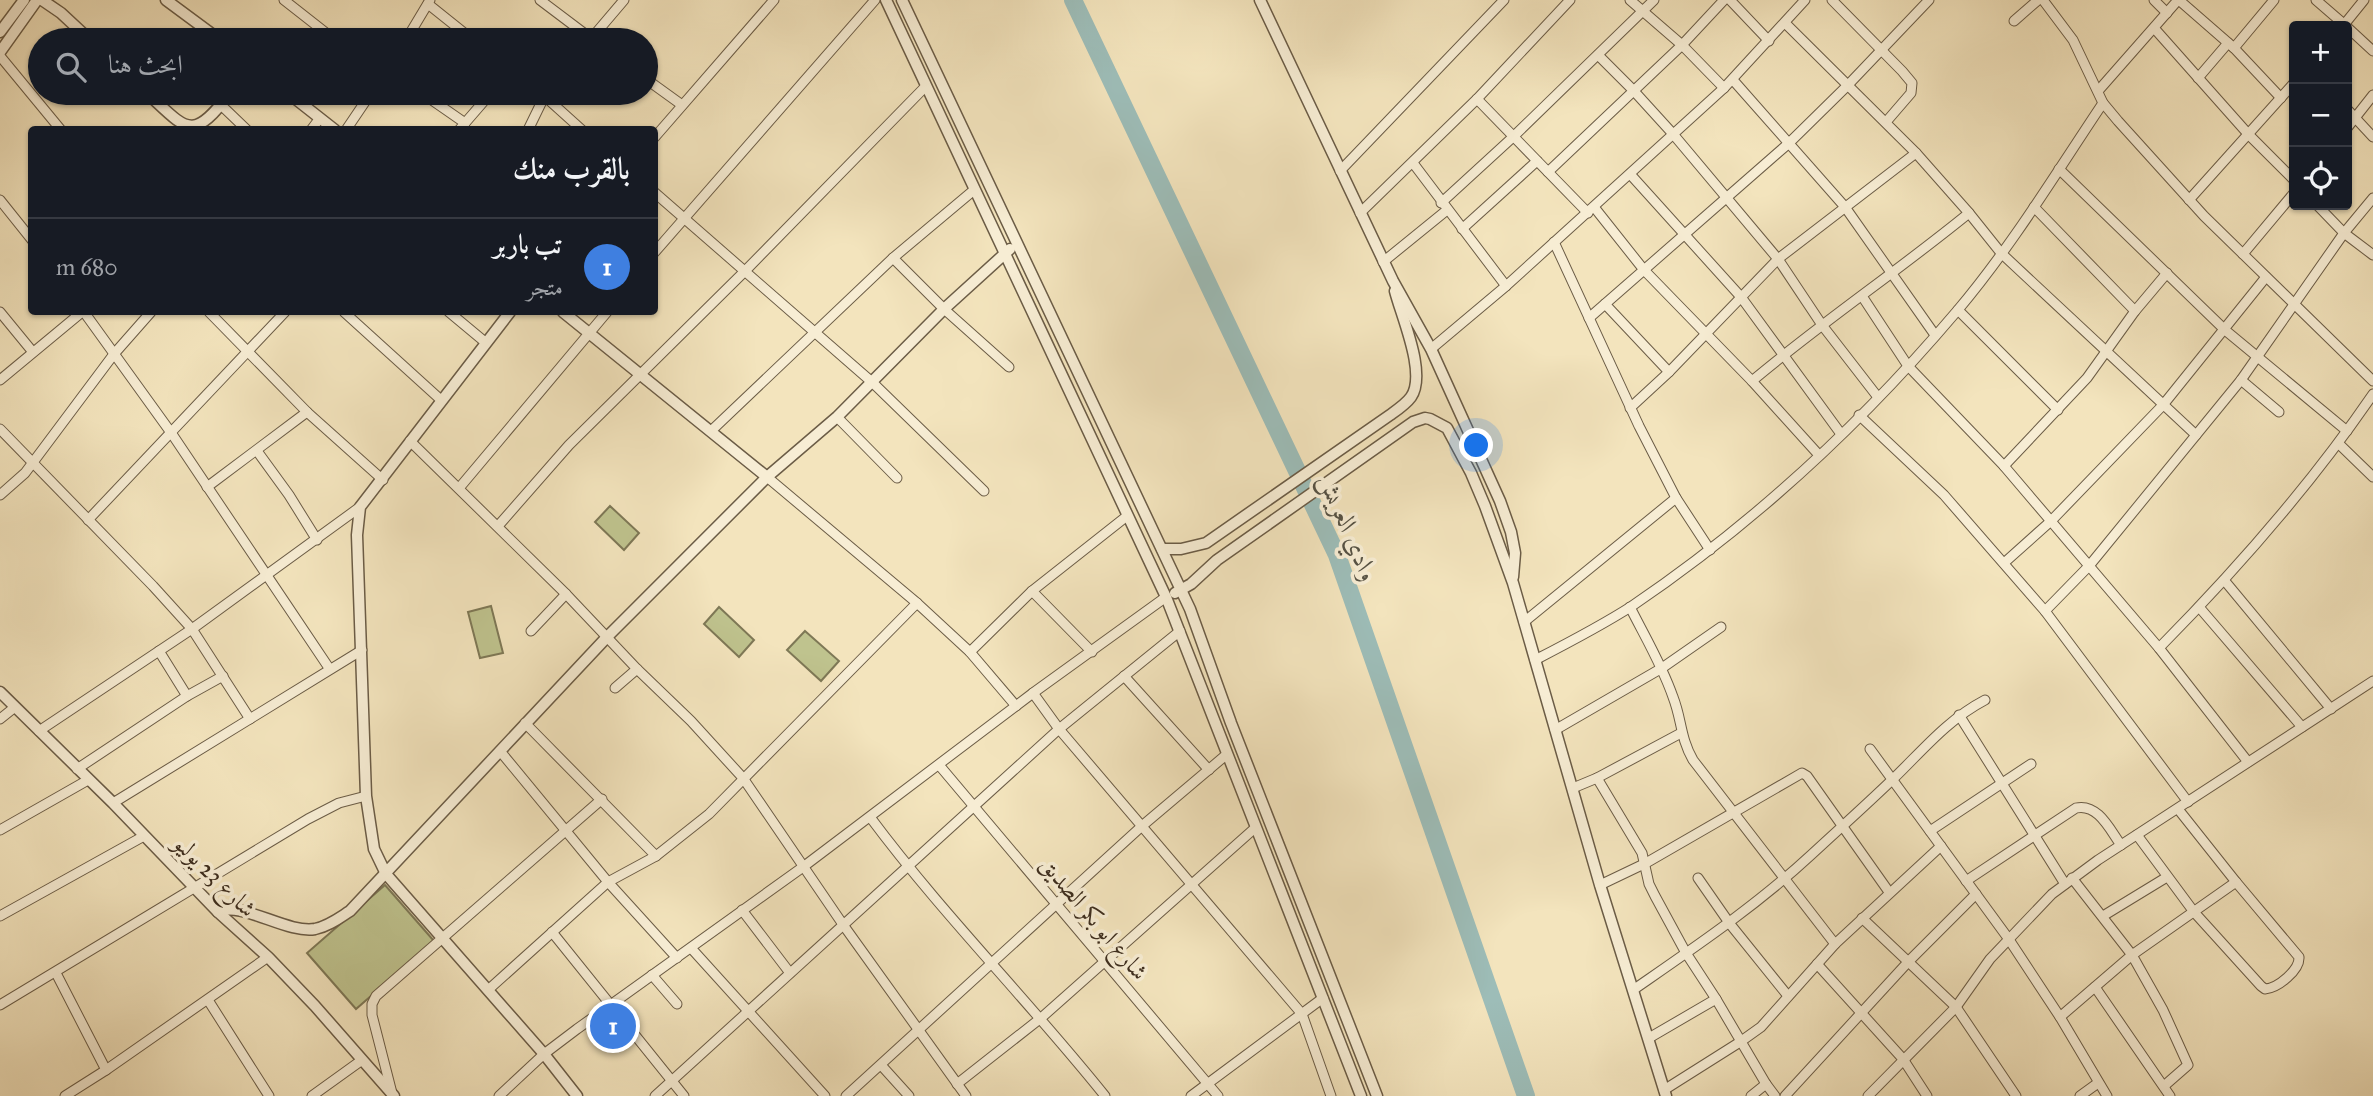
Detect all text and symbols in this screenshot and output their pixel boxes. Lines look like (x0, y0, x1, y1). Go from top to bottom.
map controls (2289, 21, 2352, 210)
button: + (2289, 21, 2352, 84)
search box (28, 28, 658, 105)
icon: search (52, 48, 90, 86)
text: ابحث هنا (108, 48, 183, 80)
button: − (2289, 84, 2352, 147)
button: locate (2289, 147, 2352, 210)
text: بالقرب منك (513, 151, 630, 187)
text: تب باربر (493, 228, 563, 260)
text: 680 m (56, 253, 118, 281)
text: 1 (602, 253, 612, 281)
text: متجر (527, 273, 563, 301)
your location (1459, 428, 1493, 462)
water label: وادي العريش (1307, 468, 1386, 588)
street label: شارع 23 يوليو (162, 827, 263, 927)
street label: شارع ابو بكر الصديق (1030, 850, 1155, 989)
pin: 1 (590, 1000, 636, 1052)

